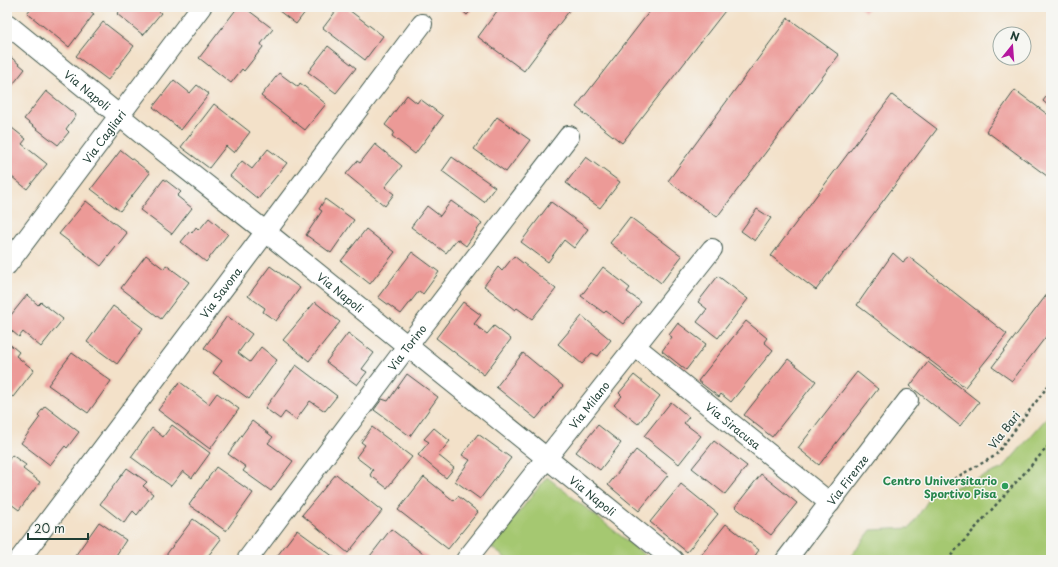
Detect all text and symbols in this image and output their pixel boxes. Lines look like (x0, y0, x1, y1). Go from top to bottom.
north arrow (992, 26, 1032, 66)
text: N (1008, 27, 1022, 45)
street label: Via Napoli (61, 66, 115, 114)
street label: Via Cagliari (78, 106, 130, 167)
street label: Via Savona (195, 262, 246, 322)
street label: Via Napoli (314, 268, 368, 316)
street label: Via Torino (383, 320, 430, 374)
street label: Via Milano (565, 377, 613, 432)
street label: Via Siracusa (702, 398, 765, 453)
street label: Via Bari (984, 408, 1024, 452)
street label: Via Firenze (822, 451, 872, 509)
street label: Via Napoli (566, 471, 620, 520)
place label: Centro Universitario Sportivo Pisa (883, 472, 998, 502)
marker: Centro Universitario Sportivo Pisa (1000, 481, 1010, 491)
scale bar (28, 515, 88, 541)
text: 20 m (34, 519, 65, 537)

